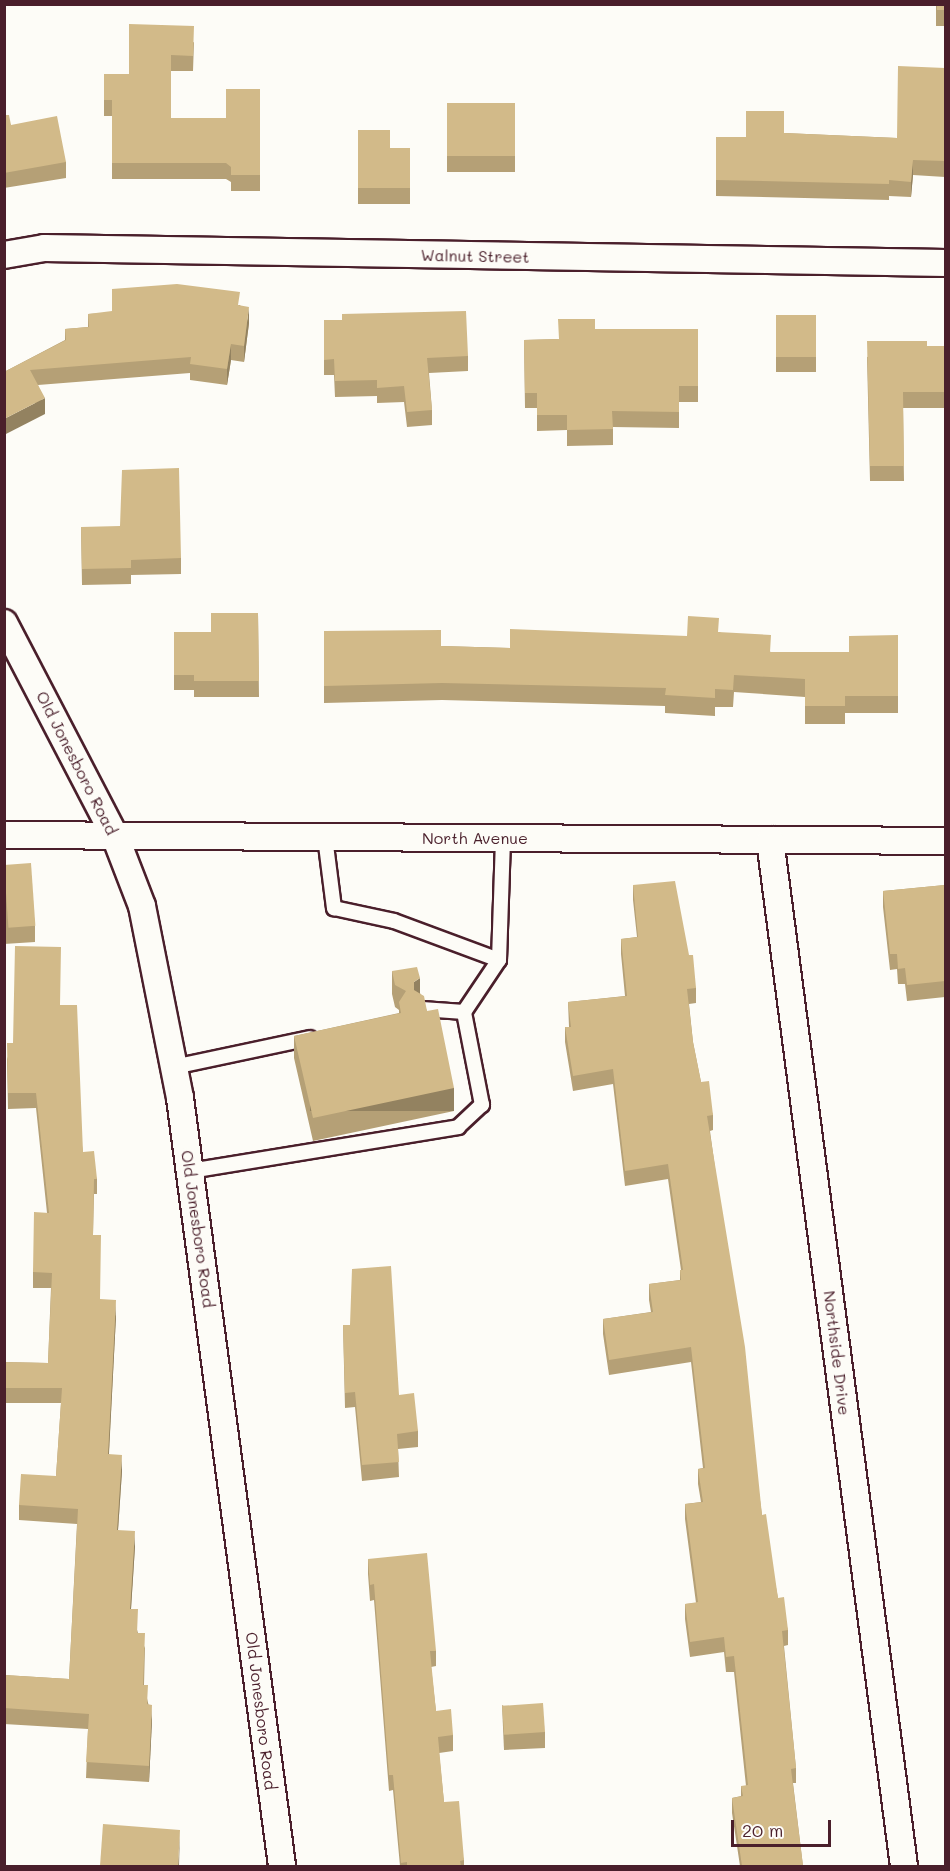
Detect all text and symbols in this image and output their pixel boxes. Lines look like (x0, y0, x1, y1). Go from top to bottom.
street label: Walnut Street (420, 245, 530, 267)
street label: Old Jonesboro Road (32, 688, 122, 838)
street label: North Avenue (422, 828, 528, 848)
street label: Old Jonesboro Road (177, 1149, 219, 1309)
street label: Northside Drive (820, 1290, 854, 1416)
street label: Old Jonesboro Road (242, 1631, 280, 1791)
scale bar (734, 1808, 834, 1846)
text: 20 m (742, 1818, 783, 1842)

